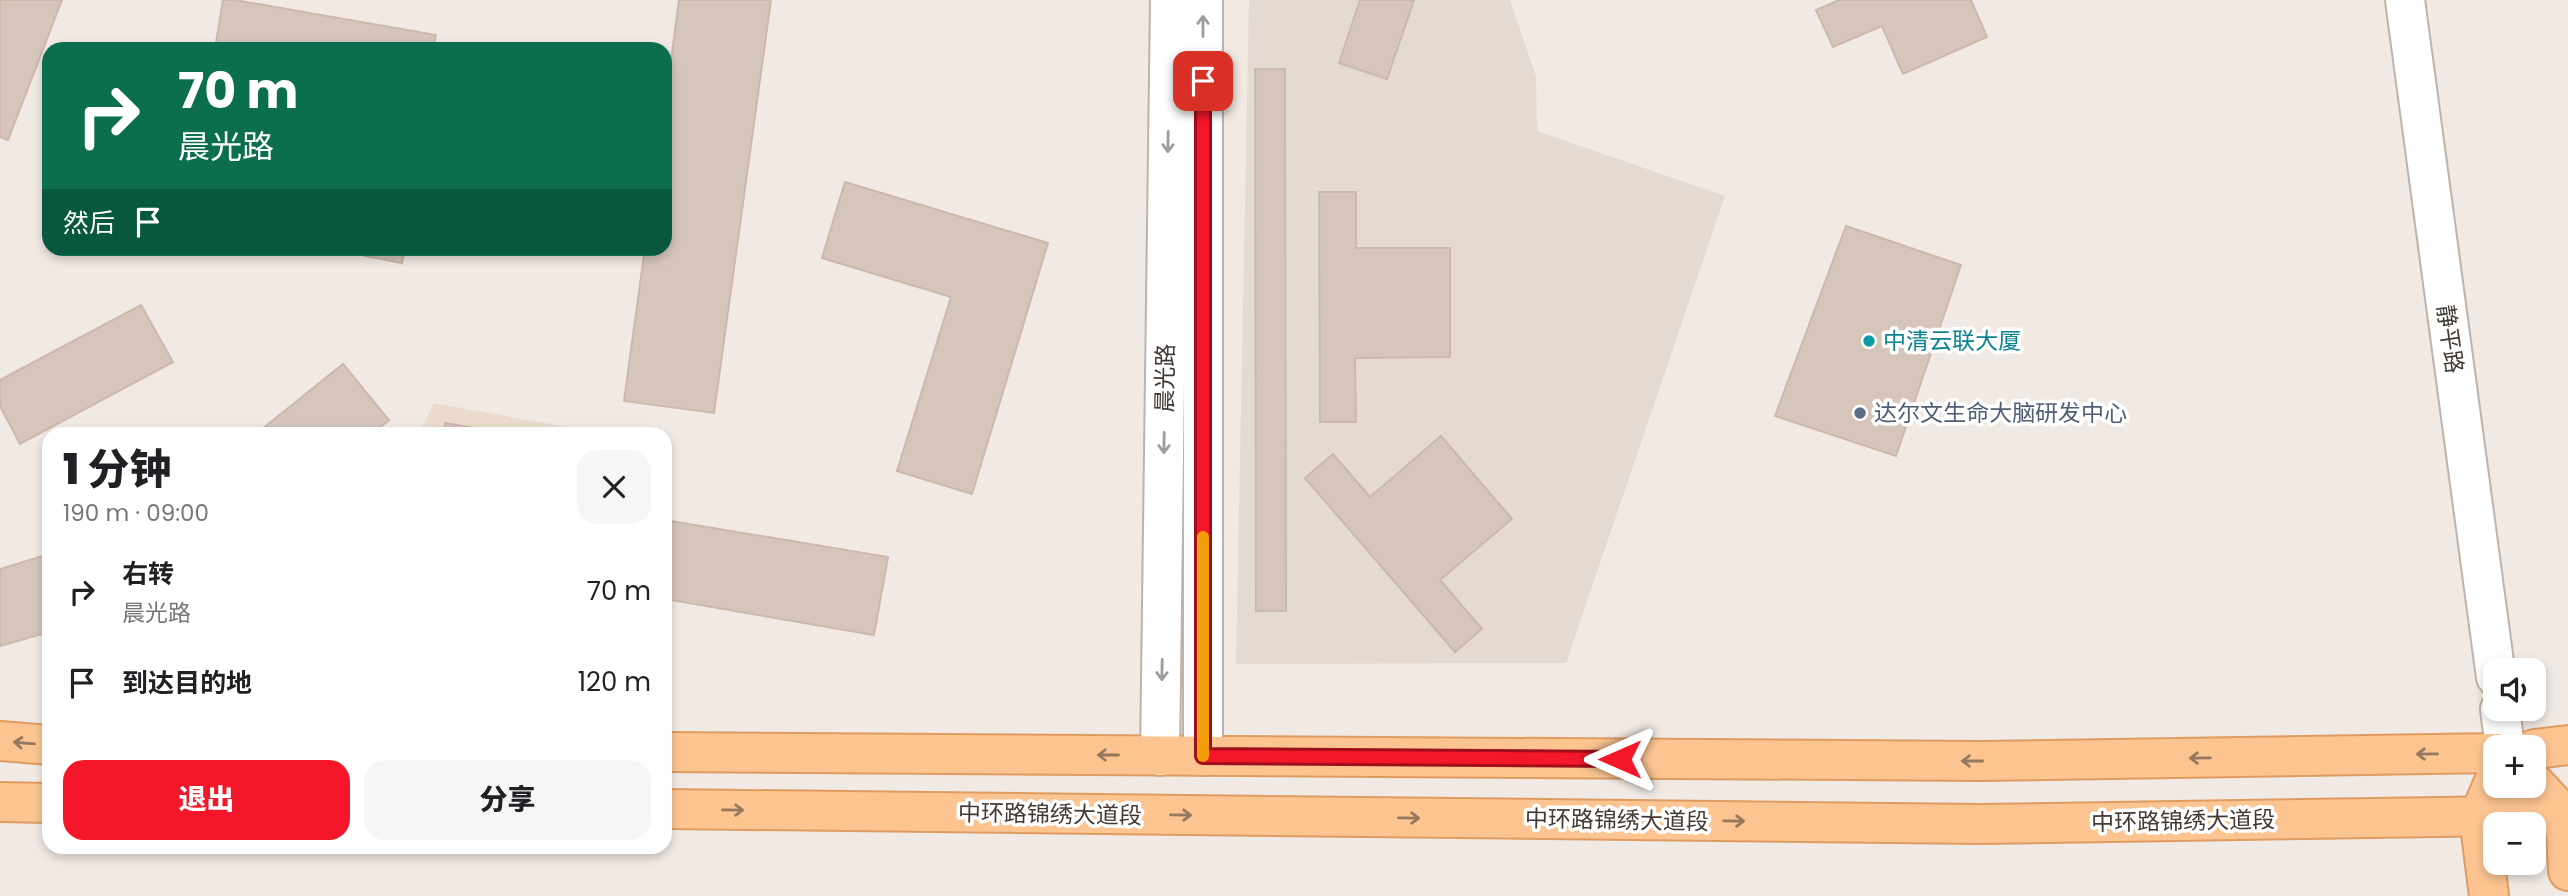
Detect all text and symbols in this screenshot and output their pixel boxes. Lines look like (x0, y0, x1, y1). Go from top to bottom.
one-way arrow (1196, 15, 1210, 38)
pin (1173, 51, 1233, 111)
text: 70 m (178, 57, 298, 125)
icon: arrive (1184, 62, 1222, 100)
icon: right (63, 70, 154, 161)
text: 晨光路 (178, 124, 274, 169)
one-way arrow (1161, 130, 1175, 153)
icon: arrive (129, 203, 167, 241)
text: 然后 (63, 205, 115, 241)
street label: 静平路 (2429, 303, 2471, 375)
place label: 中清云联大厦 (1883, 325, 2021, 357)
marker: 中清云联大厦 (1861, 333, 1877, 349)
street label: 晨光路 (1148, 343, 1182, 413)
place label: 达尔文生命大脑研发中心 (1874, 397, 2127, 429)
marker: 达尔文生命大脑研发中心 (1852, 405, 1868, 421)
one-way arrow (1158, 431, 1171, 454)
text: 1 分钟 (63, 440, 171, 499)
button: close (577, 450, 651, 524)
text: 190 m · 09:00 (63, 497, 209, 529)
text: 右转 (122, 556, 174, 592)
icon: right (63, 573, 101, 611)
text: 70 m (587, 573, 651, 609)
text: 晨光路 (122, 597, 191, 629)
one-way arrow (1155, 658, 1168, 681)
map controls (2483, 658, 2546, 875)
button: sound (2483, 658, 2546, 721)
icon: arrive (63, 664, 101, 702)
text: 120 m (578, 664, 651, 700)
text: 到达目的地 (122, 665, 252, 701)
position arrow (1583, 722, 1657, 796)
button: + (2483, 735, 2546, 798)
one-way arrow (14, 736, 36, 749)
one-way arrow (2416, 747, 2439, 761)
one-way arrow (1097, 749, 1120, 762)
one-way arrow (2189, 751, 2212, 765)
one-way arrow (1961, 754, 1984, 768)
button: 退出 (63, 760, 350, 840)
button: 分享 (364, 760, 651, 840)
street label: 中环路锦绣大道段 (958, 796, 1142, 832)
street label: 中环路锦绣大道段 (1525, 802, 1709, 838)
one-way arrow (721, 803, 744, 817)
street label: 中环路锦绣大道段 (2091, 803, 2275, 839)
one-way arrow (1169, 808, 1192, 822)
one-way arrow (1397, 811, 1420, 824)
button: − (2483, 812, 2546, 875)
one-way arrow (1722, 814, 1745, 828)

